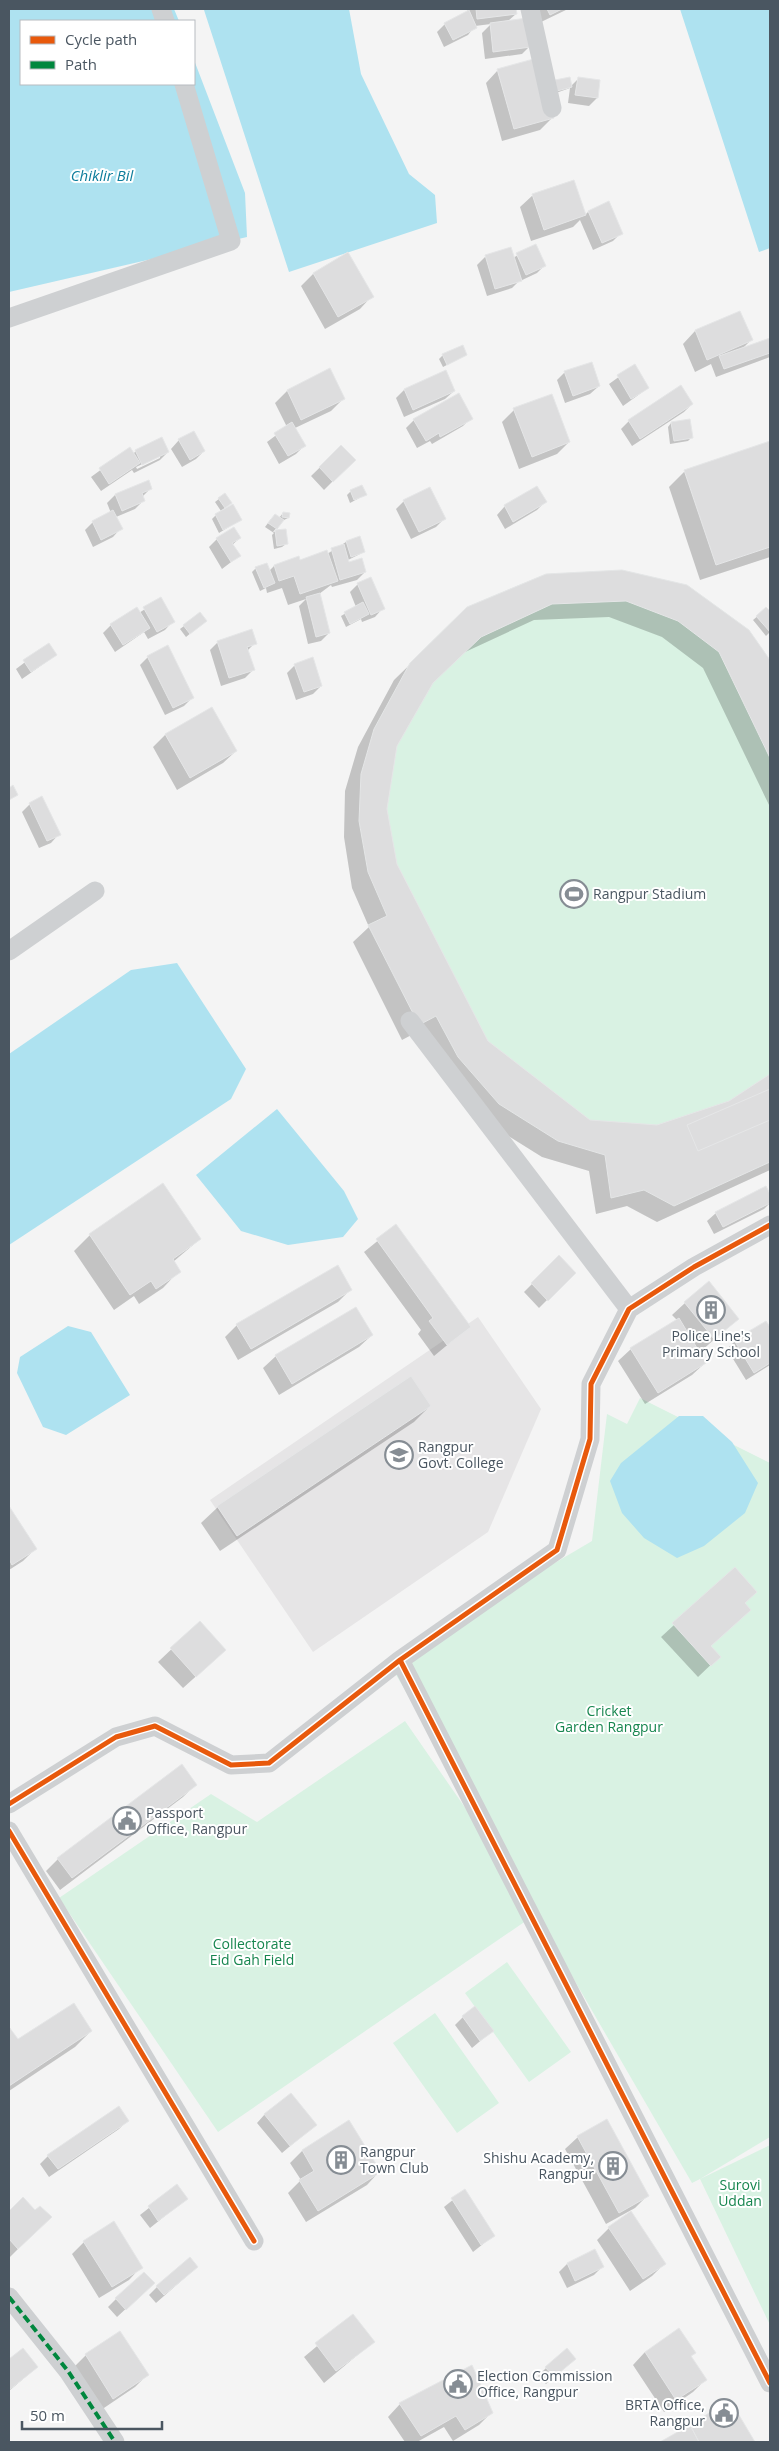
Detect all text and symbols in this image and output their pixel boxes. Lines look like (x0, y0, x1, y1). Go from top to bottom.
legend (20, 20, 195, 85)
text: Cycle path (65, 29, 137, 49)
text: Path (65, 54, 97, 74)
water label: Chiklir Bil (71, 165, 134, 185)
sports icon: Rangpur Stadium (559, 879, 589, 909)
place label: Rangpur Stadium (593, 884, 706, 903)
building icon: Police Line's Primary School (696, 1295, 726, 1325)
place label: Police Line's Primary School (662, 1326, 760, 1361)
place label: Rangpur Govt. College (418, 1437, 504, 1472)
school or university icon: Rangpur Govt. College (384, 1440, 414, 1470)
park label: Cricket Garden Rangpur (555, 1701, 663, 1736)
place label: Passport Office, Rangpur (146, 1803, 247, 1838)
public building icon: Passport Office, Rangpur (112, 1806, 142, 1836)
park label: Collectorate Eid Gah Field (210, 1934, 294, 1969)
place label: Rangpur Town Club (360, 2142, 429, 2177)
building icon: Rangpur Town Club (326, 2145, 356, 2175)
place label: Shishu Academy, Rangpur (483, 2148, 594, 2183)
building icon: Shishu Academy, Rangpur (598, 2151, 628, 2181)
park label: Surovi Uddan (718, 2175, 762, 2210)
place label: Election Commission Office, Rangpur (477, 2366, 613, 2401)
public building icon: Election Commission Office, Rangpur (443, 2369, 473, 2399)
place label: BRTA Office, Rangpur (625, 2395, 705, 2430)
scale bar (22, 2398, 162, 2430)
public building icon: BRTA Office, Rangpur (709, 2398, 739, 2428)
text: 50 m (30, 2405, 65, 2425)

